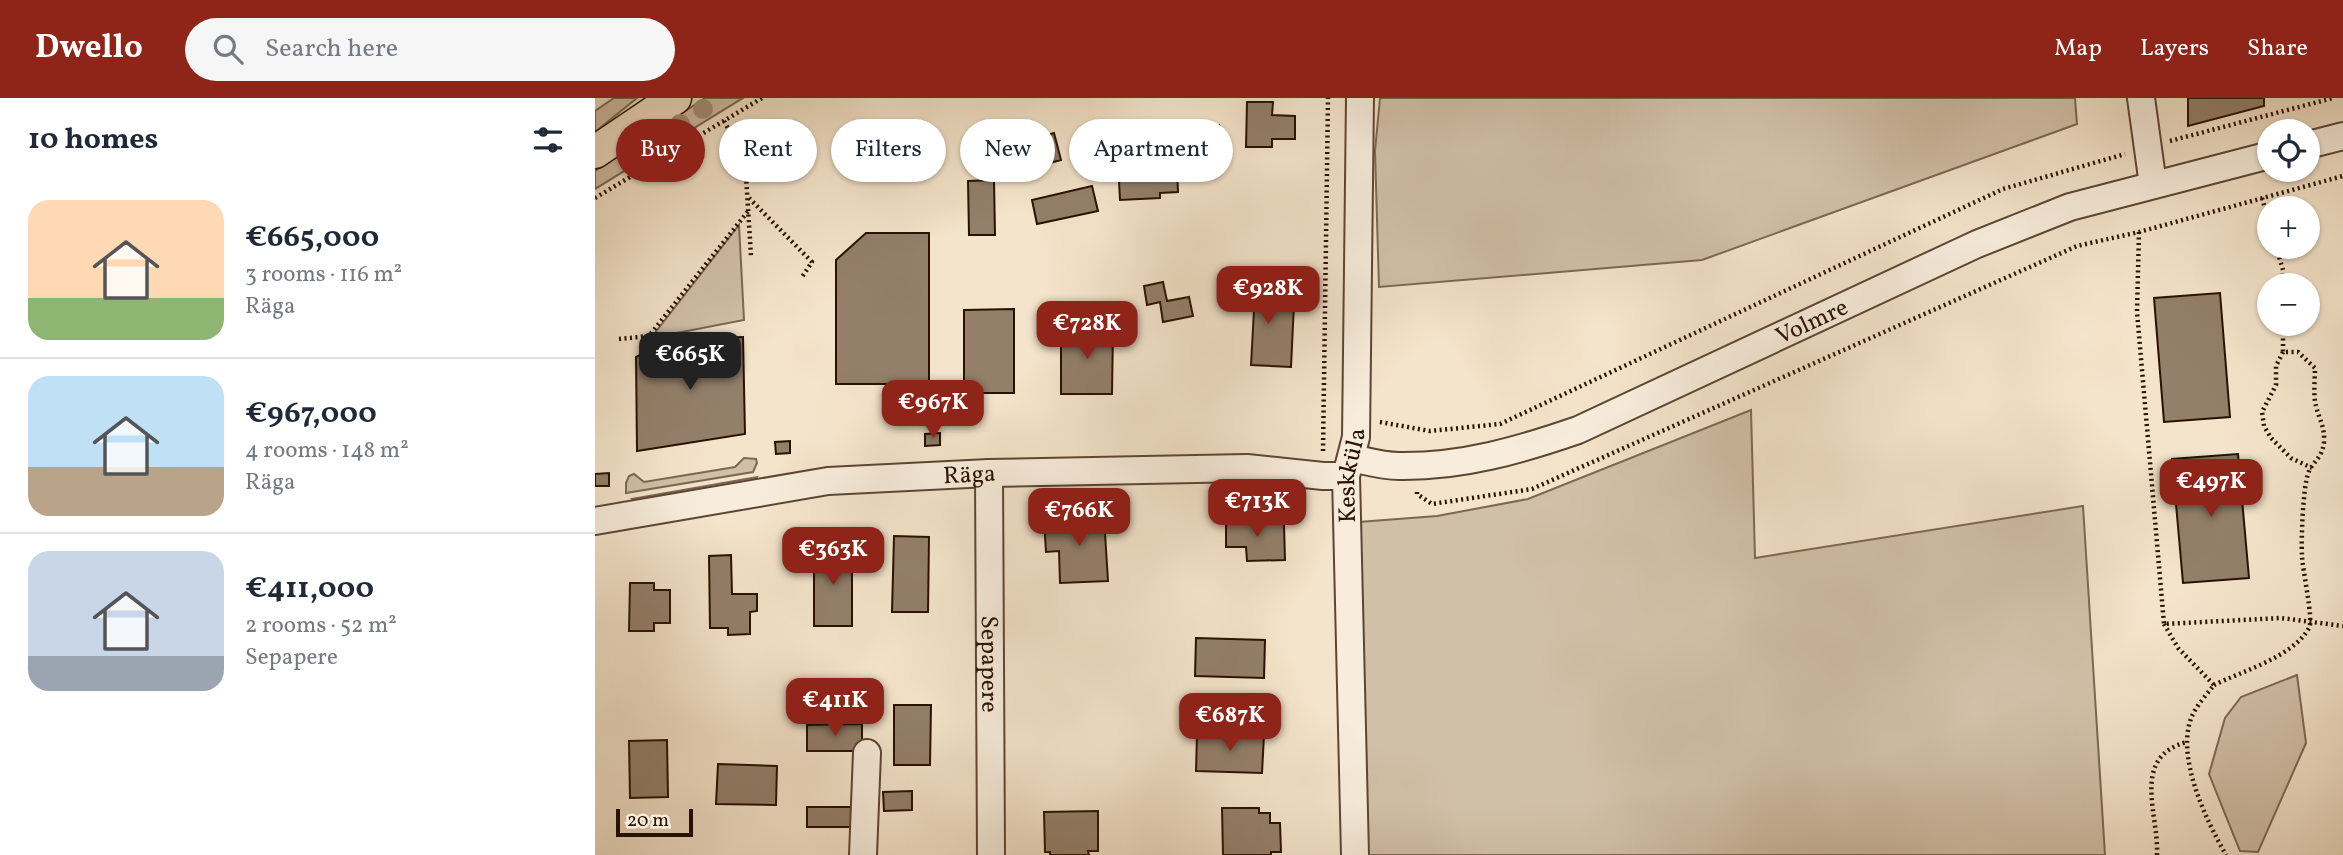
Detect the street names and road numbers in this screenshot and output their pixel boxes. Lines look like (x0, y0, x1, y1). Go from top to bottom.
street label: Volmre (1771, 291, 1854, 355)
street label: Keskküla (1331, 428, 1375, 523)
street label: Räga (942, 458, 996, 494)
street label: Sepapere (971, 615, 1005, 713)

